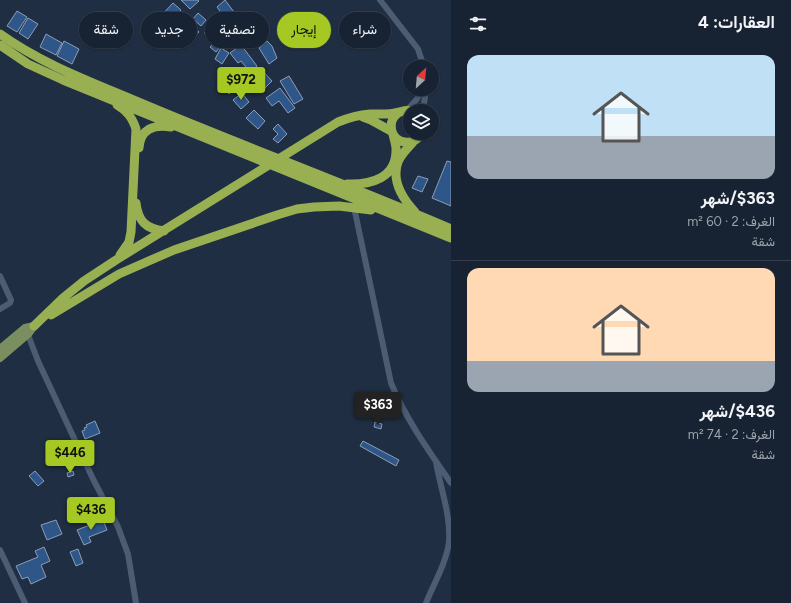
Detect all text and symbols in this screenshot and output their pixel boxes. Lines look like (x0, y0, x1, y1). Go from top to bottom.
chip: شقة (79, 12, 133, 48)
chip: جديد (141, 12, 197, 48)
chip: تصفية (205, 12, 269, 48)
chip: إيجار (277, 12, 331, 48)
chip: شراء (339, 12, 391, 48)
text: العقارات: 4 (698, 12, 775, 32)
icon: filters (467, 13, 489, 35)
north arrow (403, 60, 439, 96)
map controls (403, 60, 439, 140)
pin: $972 (217, 67, 265, 101)
text: $972 (226, 72, 256, 87)
icon: home (585, 81, 657, 153)
button: layers (403, 104, 439, 140)
text: $363/شهر (701, 188, 775, 208)
text: الغرف: 2 · 60 m² (687, 214, 775, 229)
text: شقة (752, 234, 775, 249)
icon: home (585, 294, 657, 366)
pin: $363 (354, 392, 402, 426)
text: $363 (363, 397, 393, 412)
text: $436/شهر (699, 401, 775, 421)
text: الغرف: 2 · 74 m² (688, 427, 775, 442)
pin: $446 (46, 440, 94, 474)
text: $446 (54, 445, 86, 460)
text: شقة (752, 447, 775, 462)
pin: $436 (67, 497, 115, 531)
text: $436 (76, 502, 106, 517)

